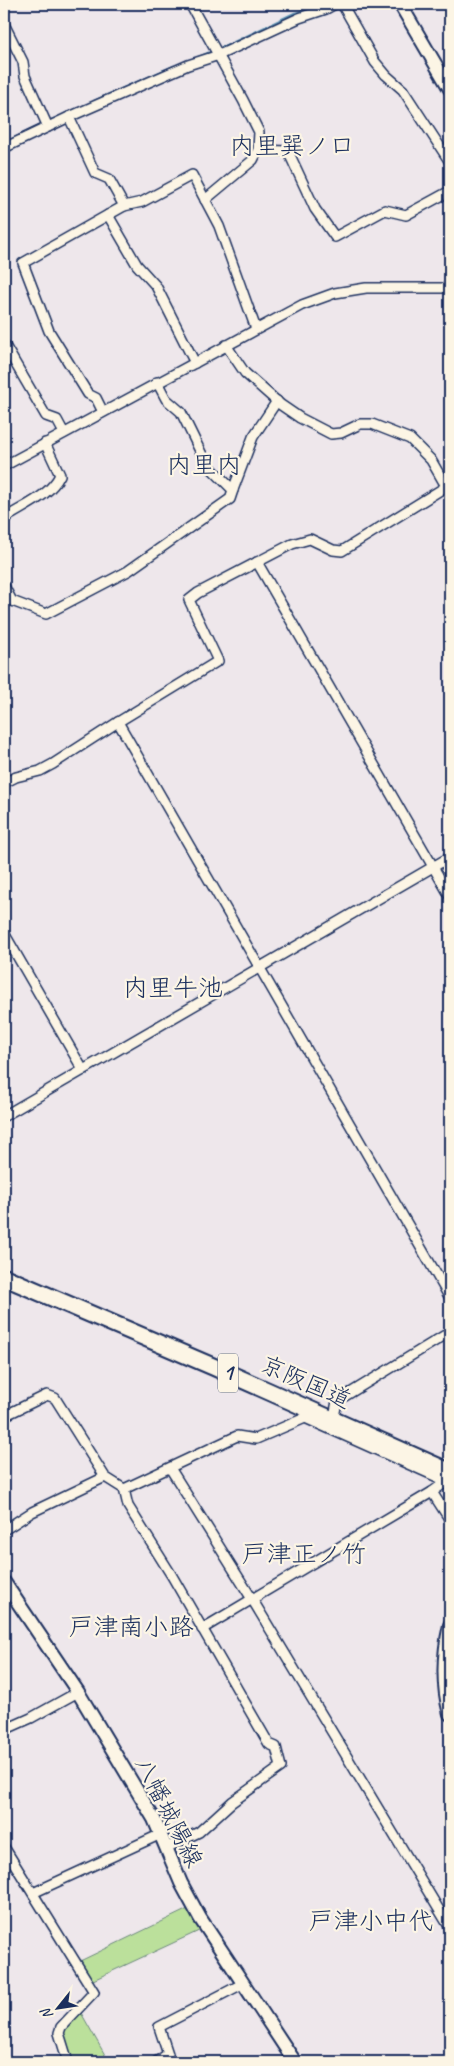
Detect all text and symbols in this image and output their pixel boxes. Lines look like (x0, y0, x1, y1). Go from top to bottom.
district label: 内里巽ノ口 (229, 130, 355, 162)
district label: 内里内 (166, 449, 242, 481)
district label: 内里牛池 (123, 972, 223, 1004)
street label: 京阪国道 (256, 1349, 356, 1415)
road number: 1 (218, 1354, 238, 1392)
district label: 戸津正ノ竹 (241, 1538, 367, 1570)
district label: 戸津南小路 (68, 1611, 194, 1643)
street label: 八幡城陽線 (128, 1752, 210, 1872)
district label: 戸津小中代 (308, 1905, 434, 1937)
north arrow (32, 1984, 82, 2034)
text: N (36, 2004, 57, 2022)

